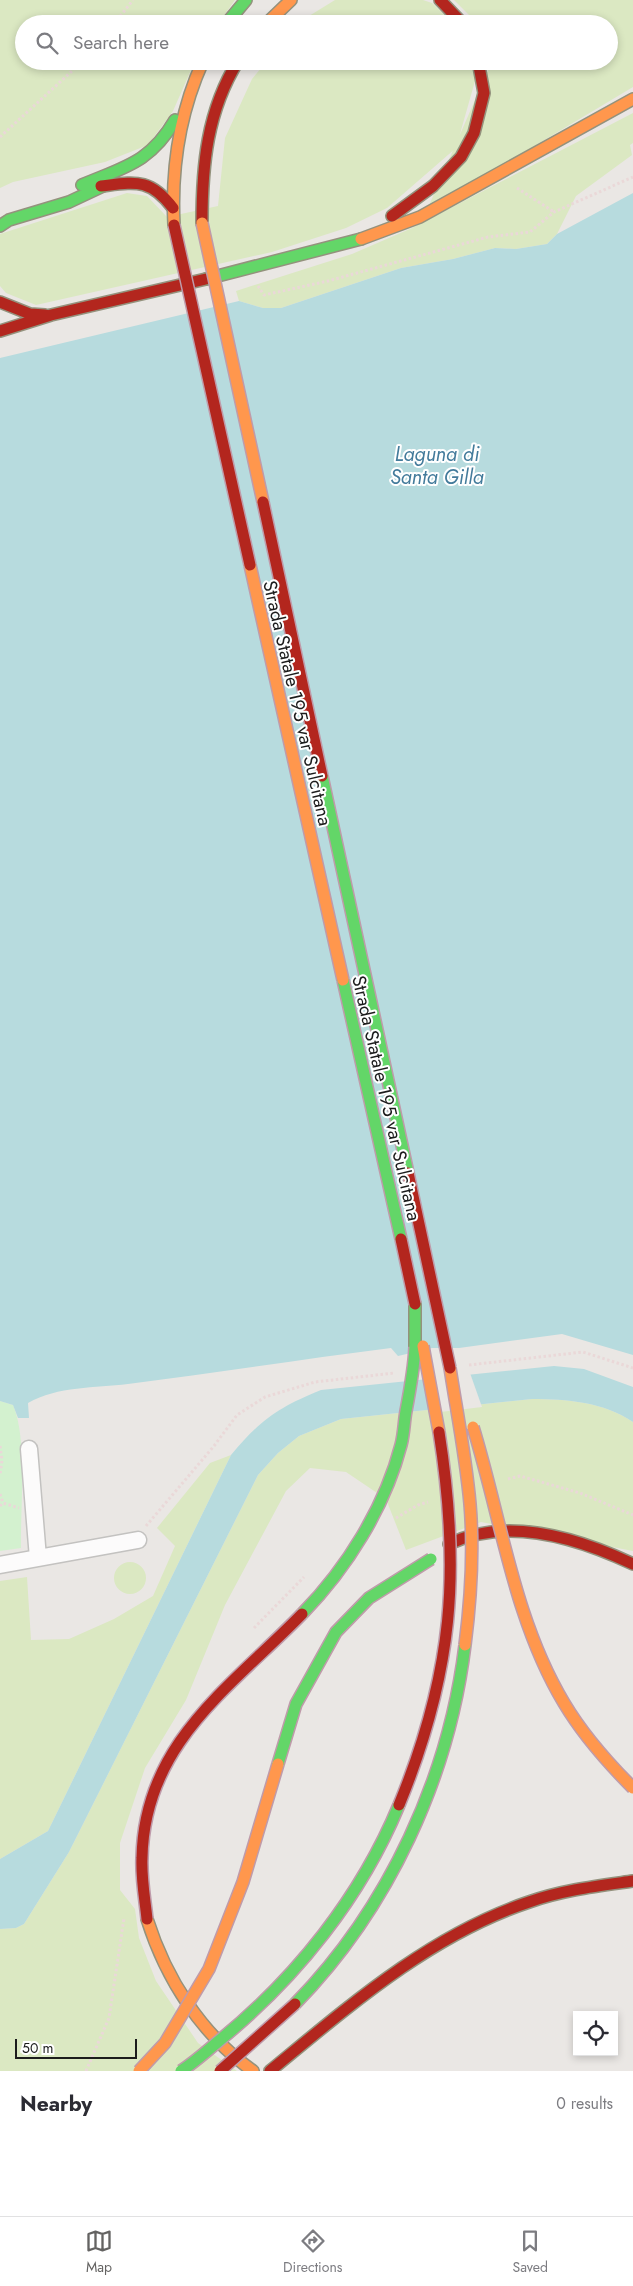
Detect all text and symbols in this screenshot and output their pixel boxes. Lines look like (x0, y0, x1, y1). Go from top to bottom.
search box (15, 15, 618, 70)
icon: search (33, 29, 61, 57)
text: Search here (73, 29, 169, 56)
water label: Laguna di Santa Gilla (390, 440, 484, 492)
street label: Strada Statale 195 var Sulcitana (256, 578, 339, 829)
street label: Strada Statale 195 var Sulcitana (345, 973, 428, 1224)
map controls (573, 2011, 618, 2056)
button: locate (573, 2011, 618, 2056)
scale bar (15, 2036, 138, 2059)
text: 50 m (22, 2038, 53, 2058)
text: Nearby (20, 2089, 92, 2119)
text: 0 results (556, 2092, 613, 2115)
tab: Map (85, 2227, 113, 2277)
tab: Directions (283, 2227, 342, 2277)
tab: Saved (512, 2227, 548, 2277)

